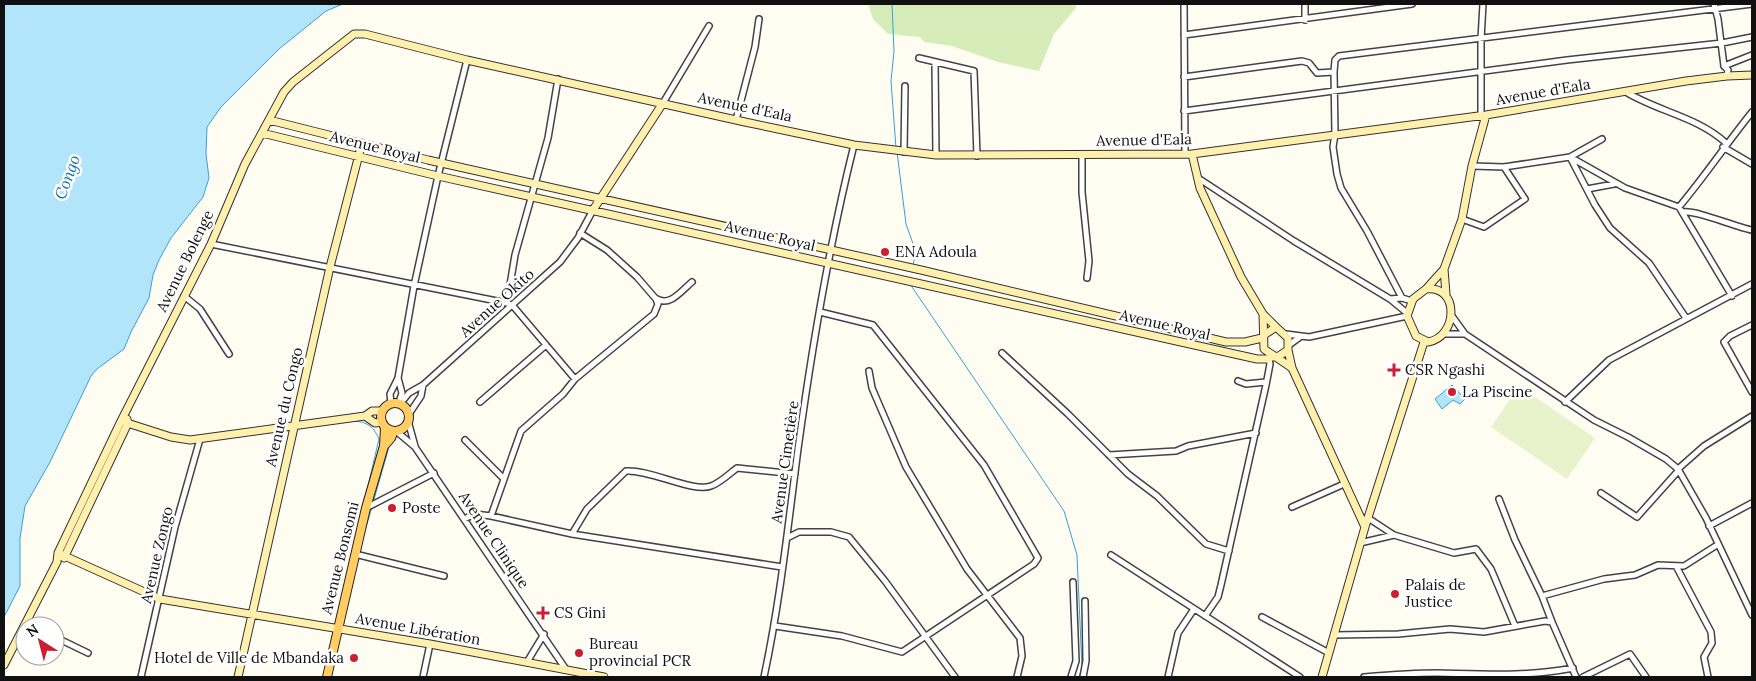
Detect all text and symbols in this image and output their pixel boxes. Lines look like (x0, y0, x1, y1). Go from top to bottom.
street label: Avenue d'Eala (1493, 74, 1592, 109)
street label: Avenue d'Eala (695, 87, 794, 126)
street label: Avenue Royal (327, 126, 422, 167)
street label: Avenue d'Eala (1095, 129, 1192, 150)
water label: Congo (50, 152, 84, 202)
street label: Avenue Bolenge (151, 207, 217, 316)
street label: Avenue Royal (722, 216, 817, 255)
place label: ENA Adoula (895, 242, 977, 261)
marker: ENA Adoula (879, 246, 891, 258)
street label: Avenue Okito (455, 264, 538, 342)
street label: Avenue Royal (1117, 305, 1212, 344)
street label: Avenue du Congo (260, 345, 307, 469)
place label: CSR Ngashi (1405, 360, 1485, 379)
marker: CSR Ngashi (1387, 363, 1401, 377)
place label: La Piscine (1462, 382, 1532, 401)
marker: La Piscine (1446, 386, 1458, 398)
street label: Avenue Cimetière (766, 399, 803, 525)
street label: Avenue Clinique (454, 487, 534, 592)
place label: Poste (402, 498, 441, 517)
street label: Avenue Bonsomi (316, 500, 363, 617)
marker: Poste (386, 502, 398, 514)
street label: Avenue Zongo (136, 504, 177, 606)
place label: Palais de Justice (1404, 575, 1466, 611)
marker: Palais de Justice (1389, 588, 1401, 600)
place label: CS Gini (554, 603, 606, 622)
marker: CS Gini (536, 606, 550, 620)
street label: Avenue Libération (353, 608, 482, 649)
north arrow (15, 616, 65, 666)
text: N (23, 620, 42, 641)
place label: Bureau provincial PCR (589, 634, 691, 670)
marker: Bureau provincial PCR (573, 647, 585, 659)
place label: Hotel de Ville de Mbandaka (154, 648, 344, 667)
marker: Hotel de Ville de Mbandaka (348, 652, 360, 664)

